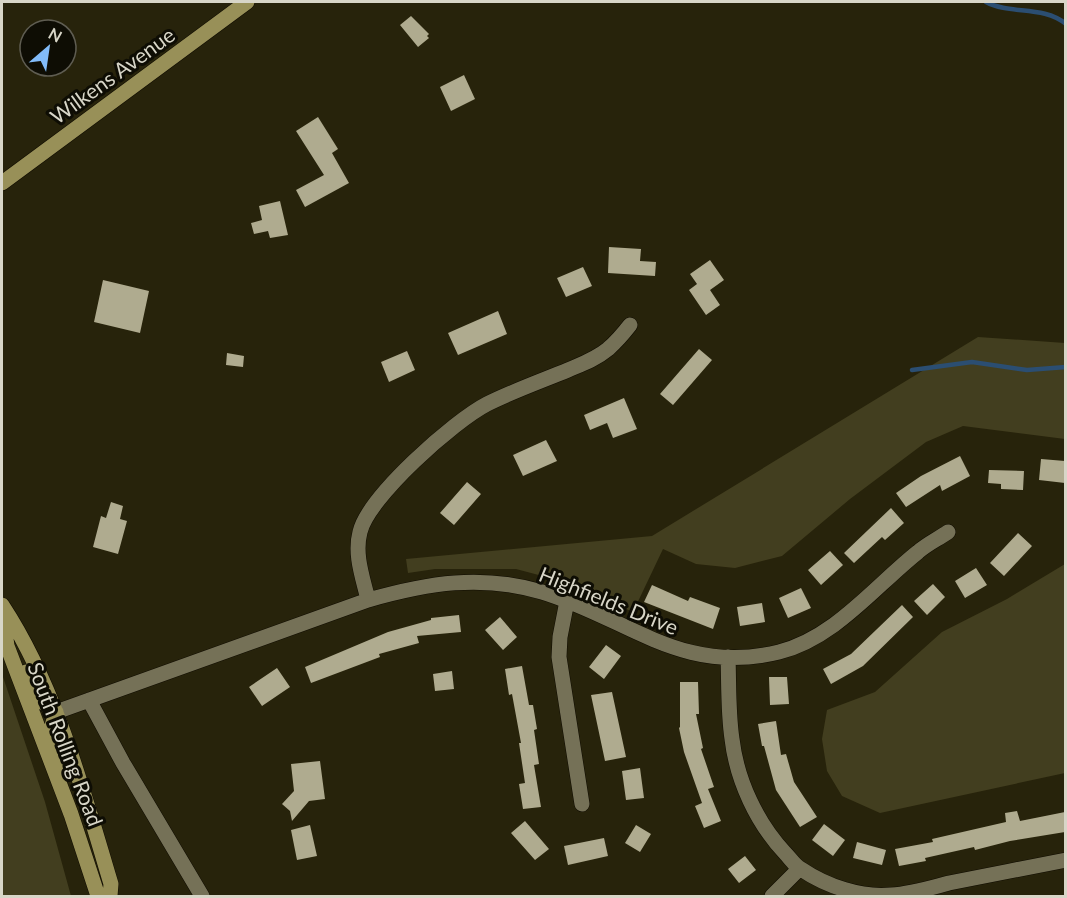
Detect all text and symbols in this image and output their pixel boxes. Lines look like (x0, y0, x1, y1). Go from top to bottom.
north arrow (18, 18, 78, 78)
street label: Wilkens Avenue (45, 21, 179, 129)
text: N (46, 23, 66, 46)
street label: Highfields Drive (536, 561, 682, 639)
street label: South Rolling Road (23, 659, 109, 829)

